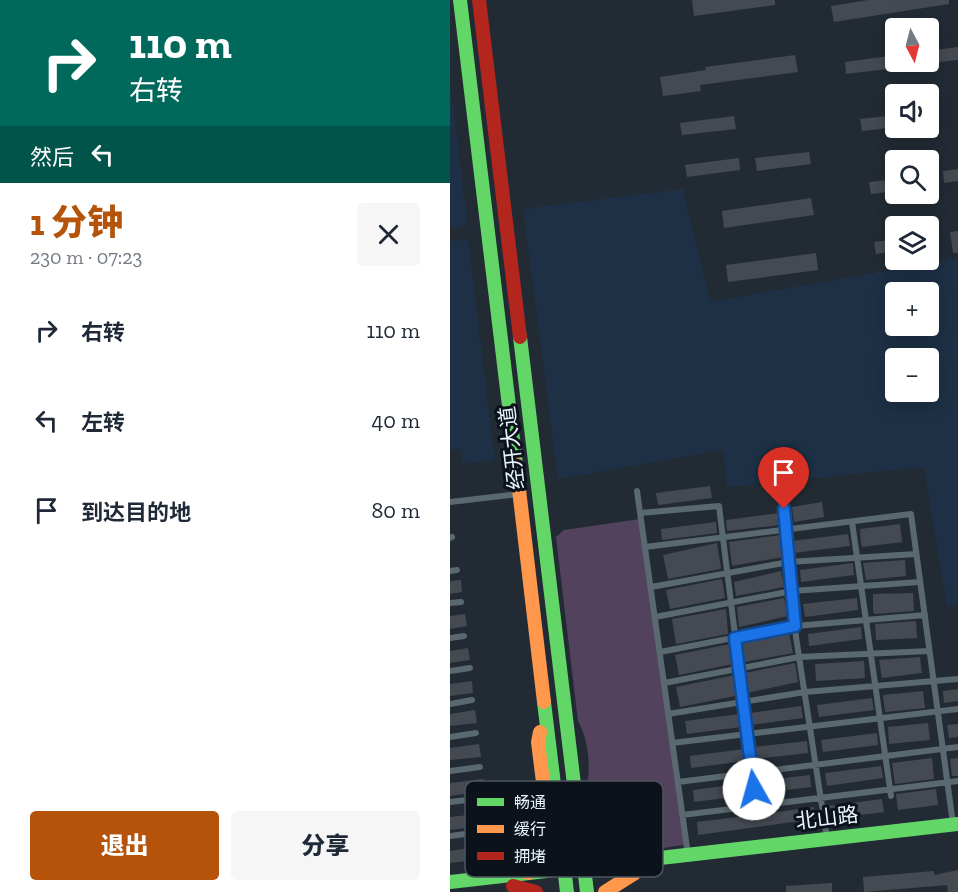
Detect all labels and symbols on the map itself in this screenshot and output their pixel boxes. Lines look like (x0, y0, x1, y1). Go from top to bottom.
north arrow (885, 18, 939, 72)
street label: 经开大道 (494, 405, 529, 491)
pin (758, 447, 809, 509)
position arrow (722, 757, 786, 821)
legend (465, 781, 663, 877)
text: 畅通 (514, 793, 546, 812)
street label: 北山路 (794, 801, 860, 834)
text: 缓行 (514, 820, 546, 839)
text: 拥堵 (514, 847, 546, 866)

